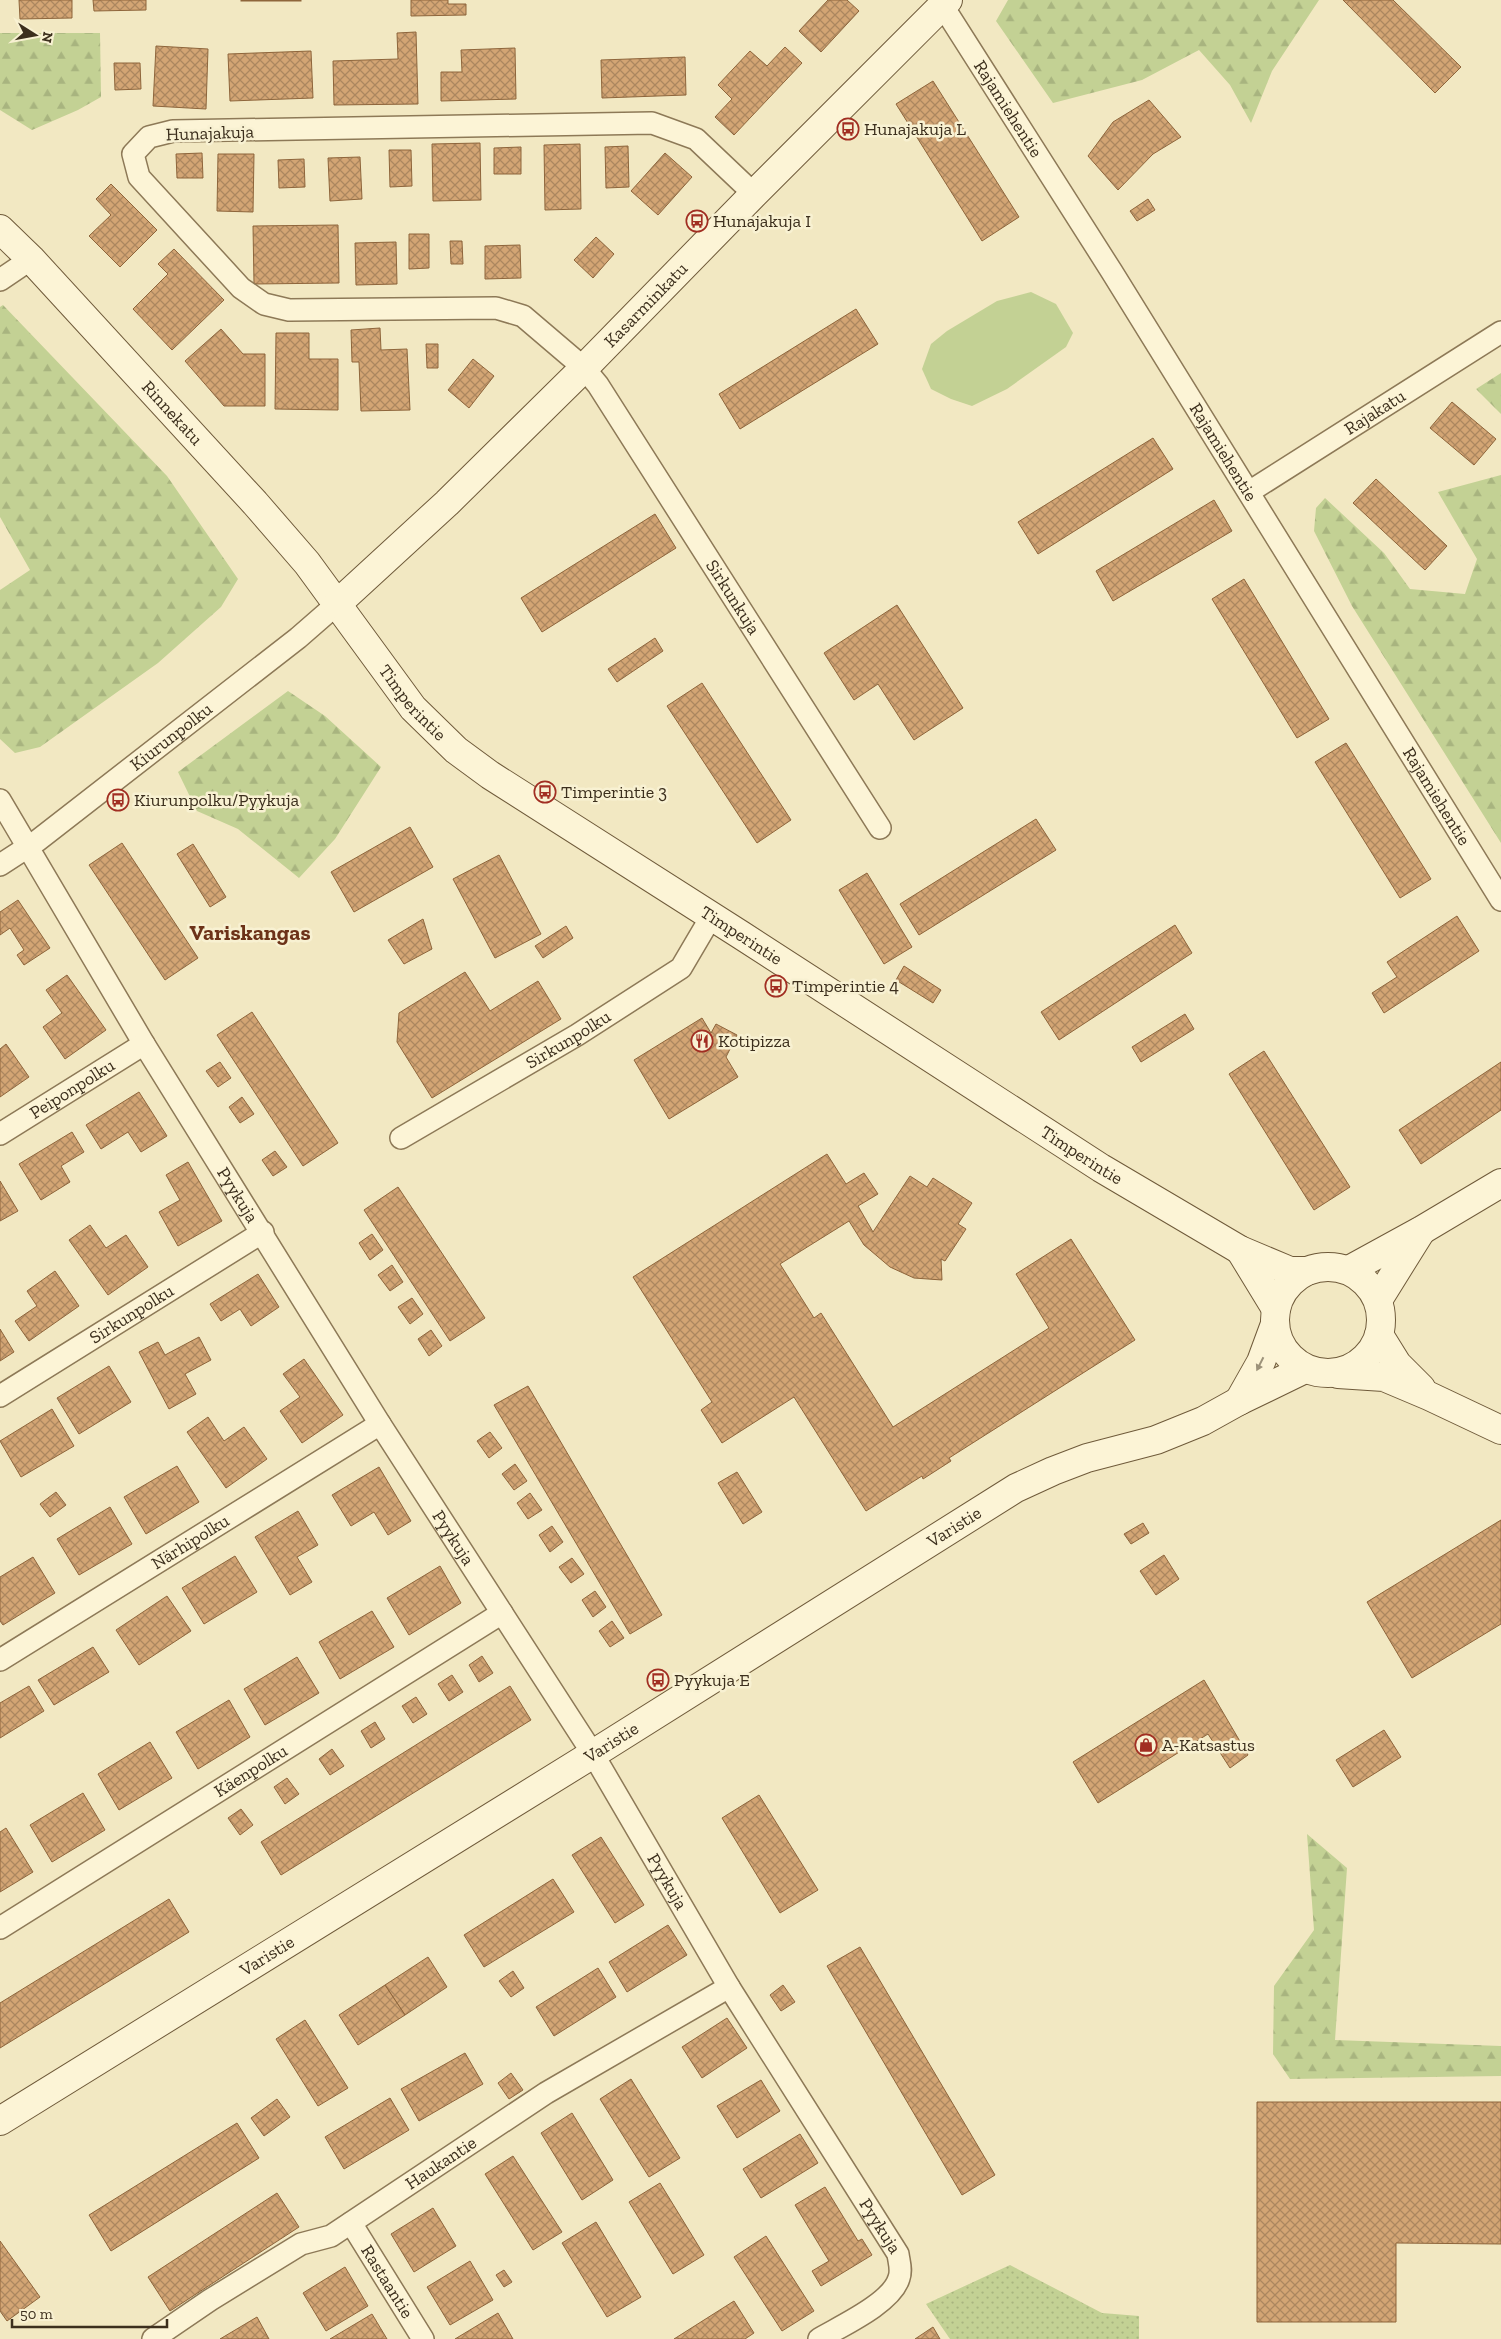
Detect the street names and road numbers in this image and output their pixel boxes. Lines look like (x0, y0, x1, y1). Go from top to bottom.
street label: Rajamiehentie (969, 56, 1047, 162)
street label: Hunajakuja (166, 120, 255, 146)
street label: Kasarminkatu (599, 258, 692, 352)
street label: Rinnekatu (137, 376, 207, 450)
street label: Rajakatu (1340, 385, 1409, 440)
street label: Rajamiehentie (1185, 399, 1262, 505)
street label: Sirkunkuja (701, 556, 765, 639)
street label: Timperintie (374, 660, 451, 745)
street label: Kiurunpolku (126, 698, 217, 776)
street label: Rajamiehentie (1398, 743, 1475, 849)
street label: Timperintie (696, 901, 787, 970)
street label: Sirkunpolku (522, 1005, 615, 1074)
street label: Peiponpolku (25, 1054, 119, 1124)
street label: Timperintie (1036, 1121, 1127, 1189)
street label: Pyykuja (212, 1163, 263, 1227)
street label: Sirkunpolku (85, 1279, 178, 1349)
street label: Varistie (922, 1502, 985, 1553)
street label: Pyykuja (428, 1506, 479, 1570)
street label: Närhipolku (147, 1509, 233, 1574)
street label: Varistie (579, 1717, 643, 1768)
street label: Käenpolku (210, 1739, 292, 1802)
street label: Pyykuja (642, 1849, 692, 1914)
street label: Varistie (235, 1931, 298, 1981)
street label: Haukantie (401, 2131, 481, 2194)
street label: Pyykuja (855, 2194, 906, 2258)
street label: Rastaantie (356, 2241, 418, 2322)

